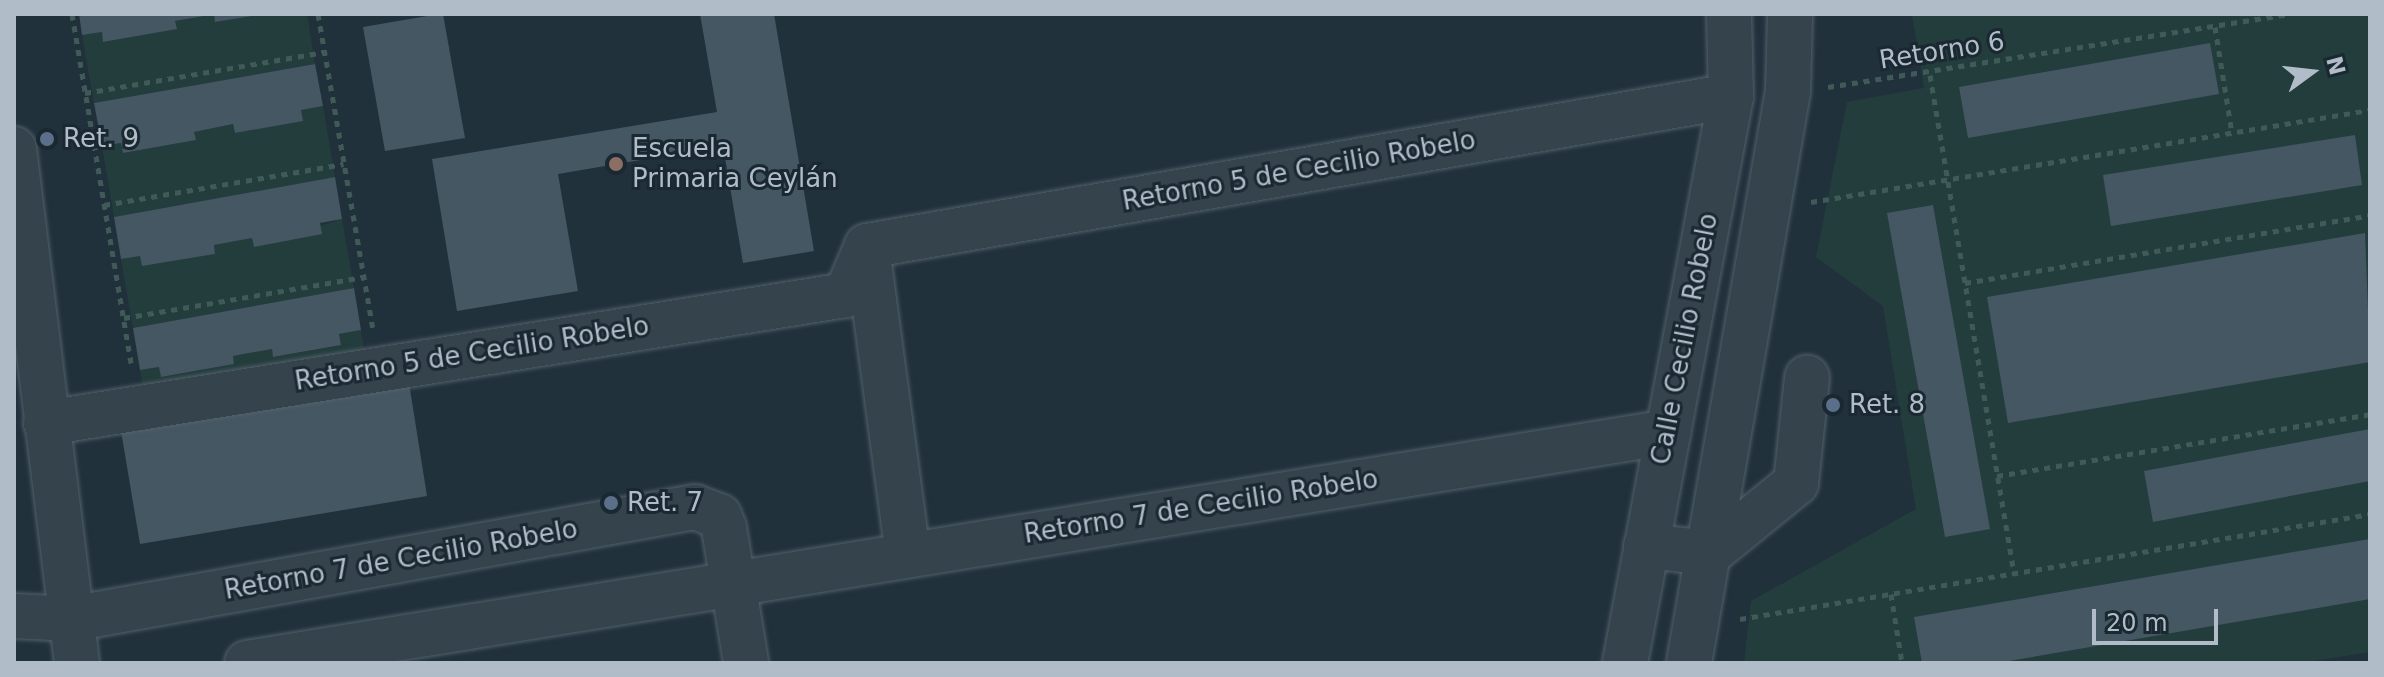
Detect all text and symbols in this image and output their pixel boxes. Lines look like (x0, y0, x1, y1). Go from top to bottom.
street label: Retorno 6 (1877, 26, 2007, 76)
north arrow (2272, 32, 2352, 112)
text: N (2321, 54, 2350, 78)
place label: Ret. 9 (63, 123, 139, 155)
street label: Retorno 5 de Cecilio Robelo (1120, 125, 1478, 217)
marker: Ret. 9 (38, 130, 56, 148)
place label: Escuela Primaria Ceylán (632, 133, 838, 194)
marker: Escuela Primaria Ceylán (607, 155, 625, 173)
street label: Calle Cecilio Robelo (1645, 211, 1725, 467)
street label: Retorno 5 de Cecilio Robelo (293, 311, 651, 397)
place label: Ret. 8 (1849, 389, 1925, 421)
marker: Ret. 8 (1824, 396, 1842, 414)
street label: Retorno 7 de Cecilio Robelo (1022, 464, 1380, 550)
place label: Ret. 7 (627, 487, 703, 519)
marker: Ret. 7 (602, 494, 620, 512)
street label: Retorno 7 de Cecilio Robelo (222, 514, 580, 606)
scale bar (2096, 593, 2222, 643)
text: 20 m (2106, 609, 2168, 637)

